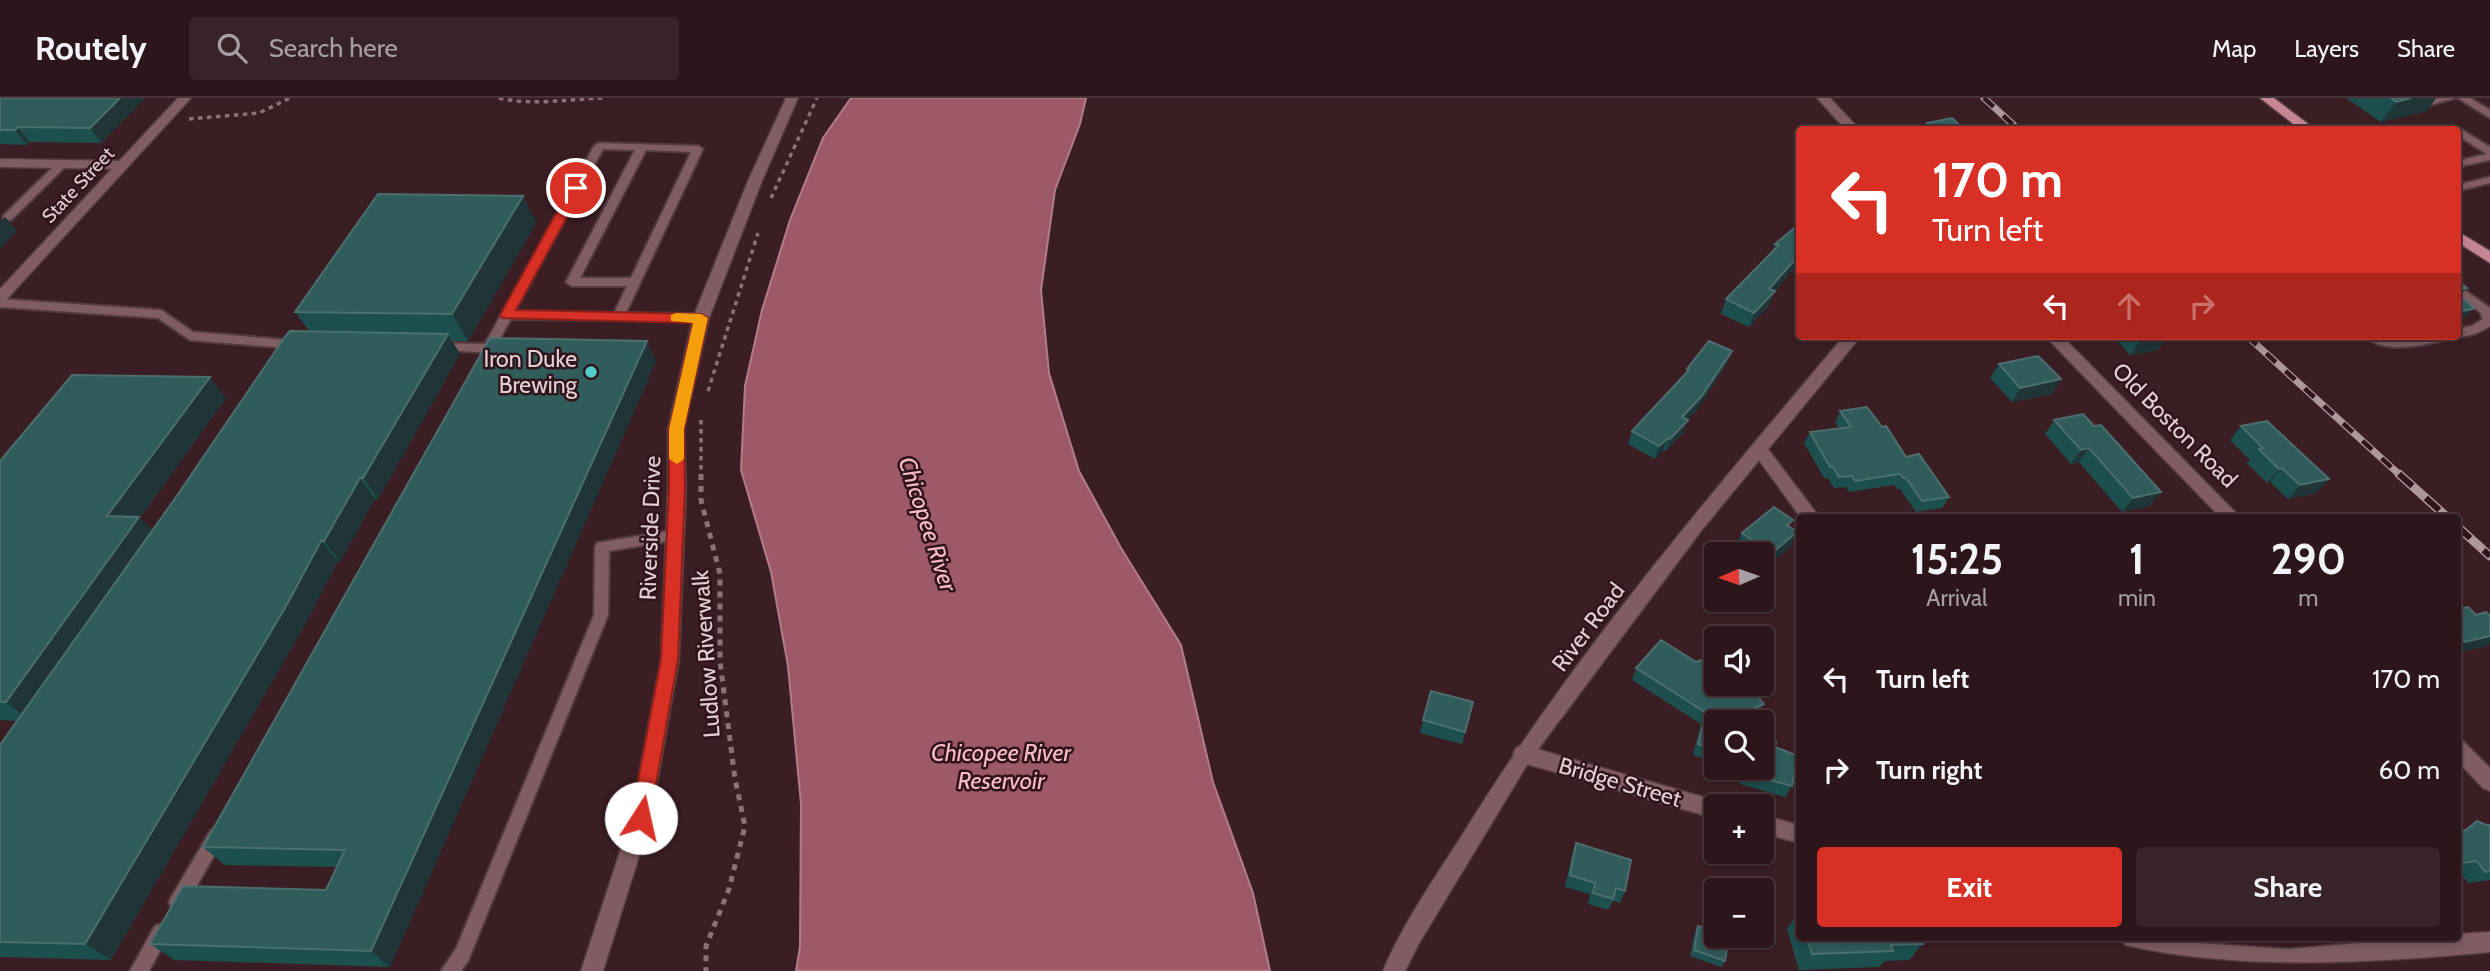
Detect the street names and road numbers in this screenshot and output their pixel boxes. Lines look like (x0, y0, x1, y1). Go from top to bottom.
street label: State Street (37, 142, 119, 228)
street label: Old Boston Road (2107, 357, 2243, 493)
street label: Riverside Drive (633, 455, 667, 601)
street label: Ludlow Riverwalk (686, 569, 726, 739)
street label: River Road (1546, 577, 1630, 677)
street label: Bridge Street (1556, 751, 1685, 813)

